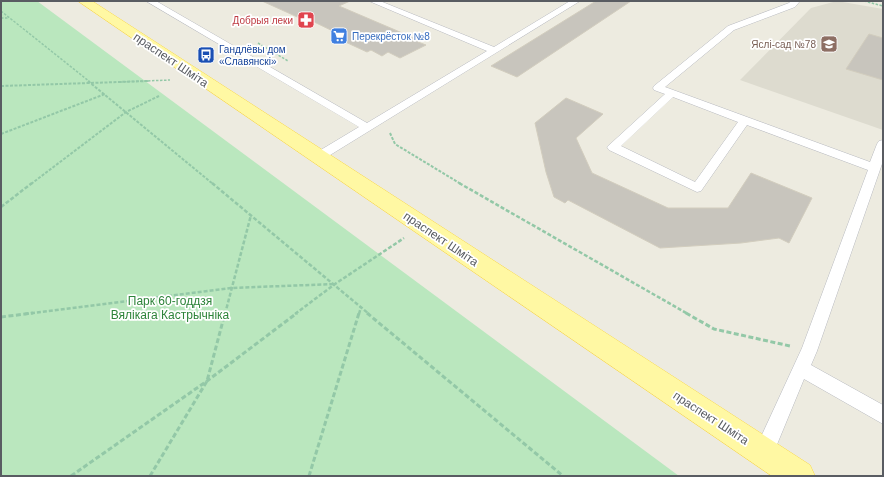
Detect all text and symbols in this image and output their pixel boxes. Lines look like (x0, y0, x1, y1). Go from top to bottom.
pharmacy icon: Добрыя леки (296, 10, 316, 30)
place label: Добрыя леки (233, 15, 293, 26)
supermarket icon: Перекрёсток №8 (329, 26, 349, 46)
street label: праспект Шміта (131, 30, 211, 90)
place label: Перекрёсток №8 (352, 31, 430, 42)
school or university icon: Яслі-сад №78 (819, 34, 839, 54)
place label: Яслі-сад №78 (751, 39, 816, 50)
place label: Гандлёвы дом «Славянскі» (219, 44, 286, 67)
bus stop icon: Гандлёвы дом «Славянскі» (196, 45, 216, 65)
street label: праспект Шміта (401, 209, 481, 269)
park label: Парк 60-годдзя Вялікага Кастрычніка (111, 294, 230, 322)
street label: праспект Шміта (671, 388, 752, 448)

